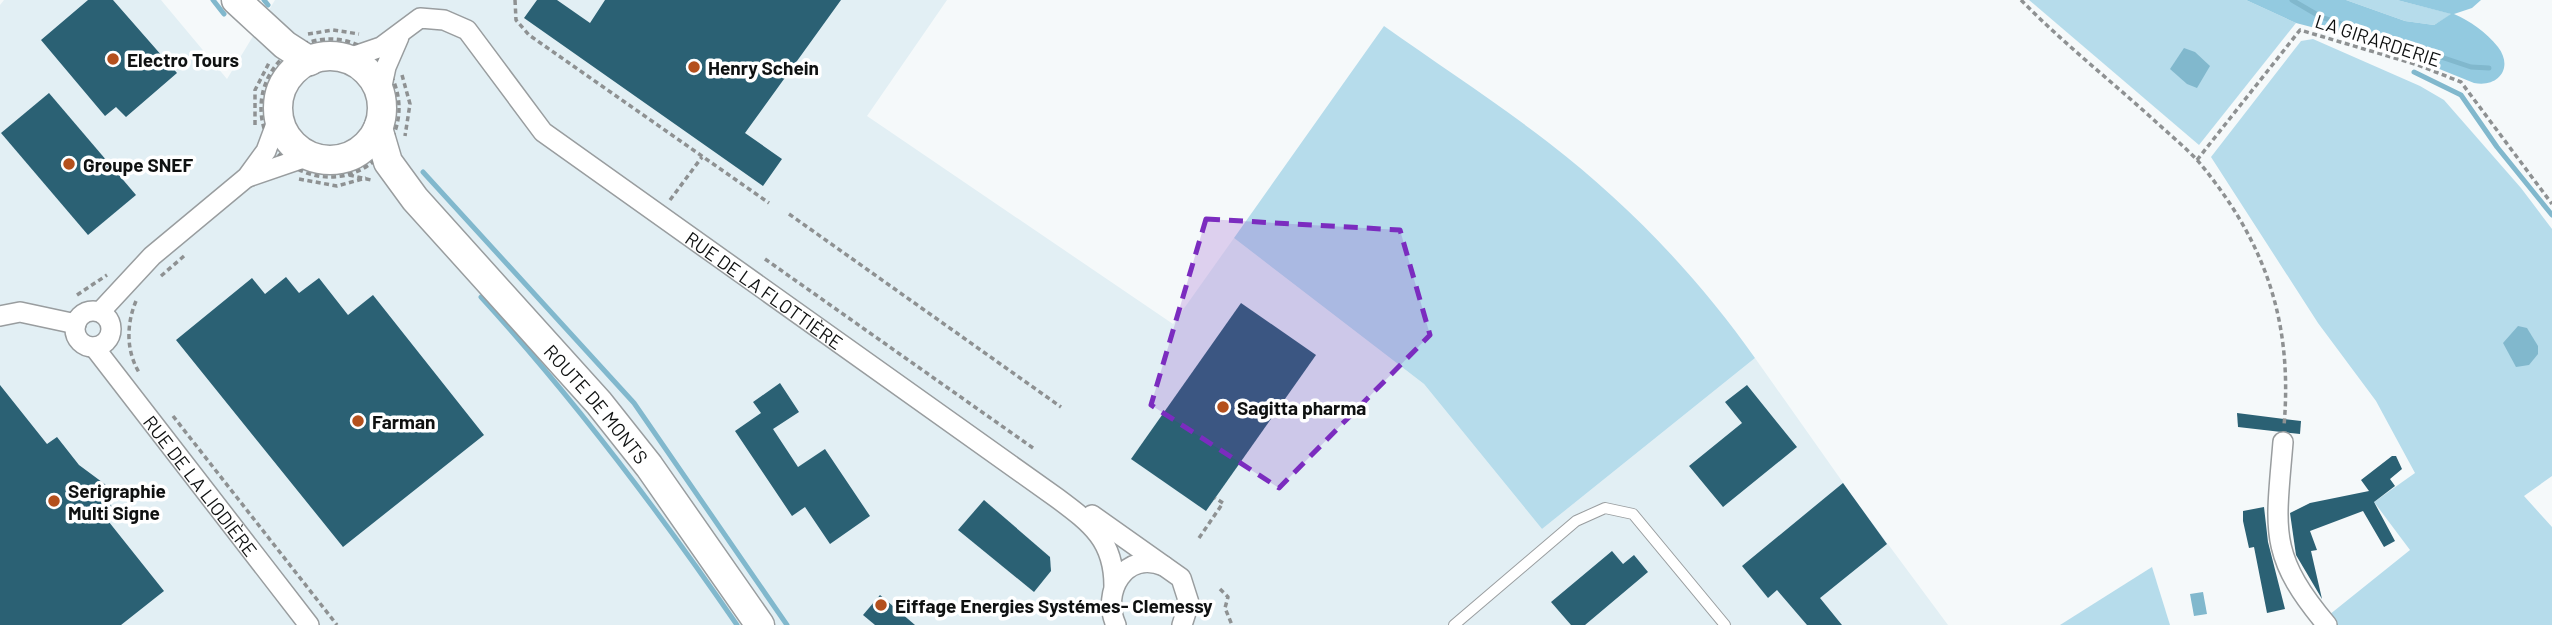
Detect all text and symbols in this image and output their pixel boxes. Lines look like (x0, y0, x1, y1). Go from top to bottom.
street label: LA GIRARDERIE (2313, 9, 2443, 71)
place label: Electro Tours (127, 48, 239, 71)
marker: Electro Tours (105, 51, 121, 67)
place label: Henry Schein (708, 56, 819, 79)
marker: Henry Schein (686, 59, 702, 75)
place label: Groupe SNEF (83, 153, 193, 176)
marker: Groupe SNEF (61, 156, 77, 172)
street label: RUE DE LA FLOTTIÈRE (681, 226, 848, 354)
street label: ROUTE DE MONTS (540, 339, 654, 468)
place label: Sagitta pharma (1237, 396, 1366, 419)
marker: Sagitta pharma (1215, 399, 1231, 415)
street label: RUE DE LA LIODIÈRE (139, 410, 263, 561)
place label: Farman (372, 410, 435, 433)
marker: Farman (350, 413, 366, 429)
place label: Serigraphie Multi Signe (68, 479, 166, 524)
marker: Serigraphie Multi Signe (46, 493, 62, 509)
place label: Eiffage Energies Systémes- Clemessy (895, 594, 1213, 617)
marker: Eiffage Energies Systémes- Clemessy (873, 597, 889, 613)

